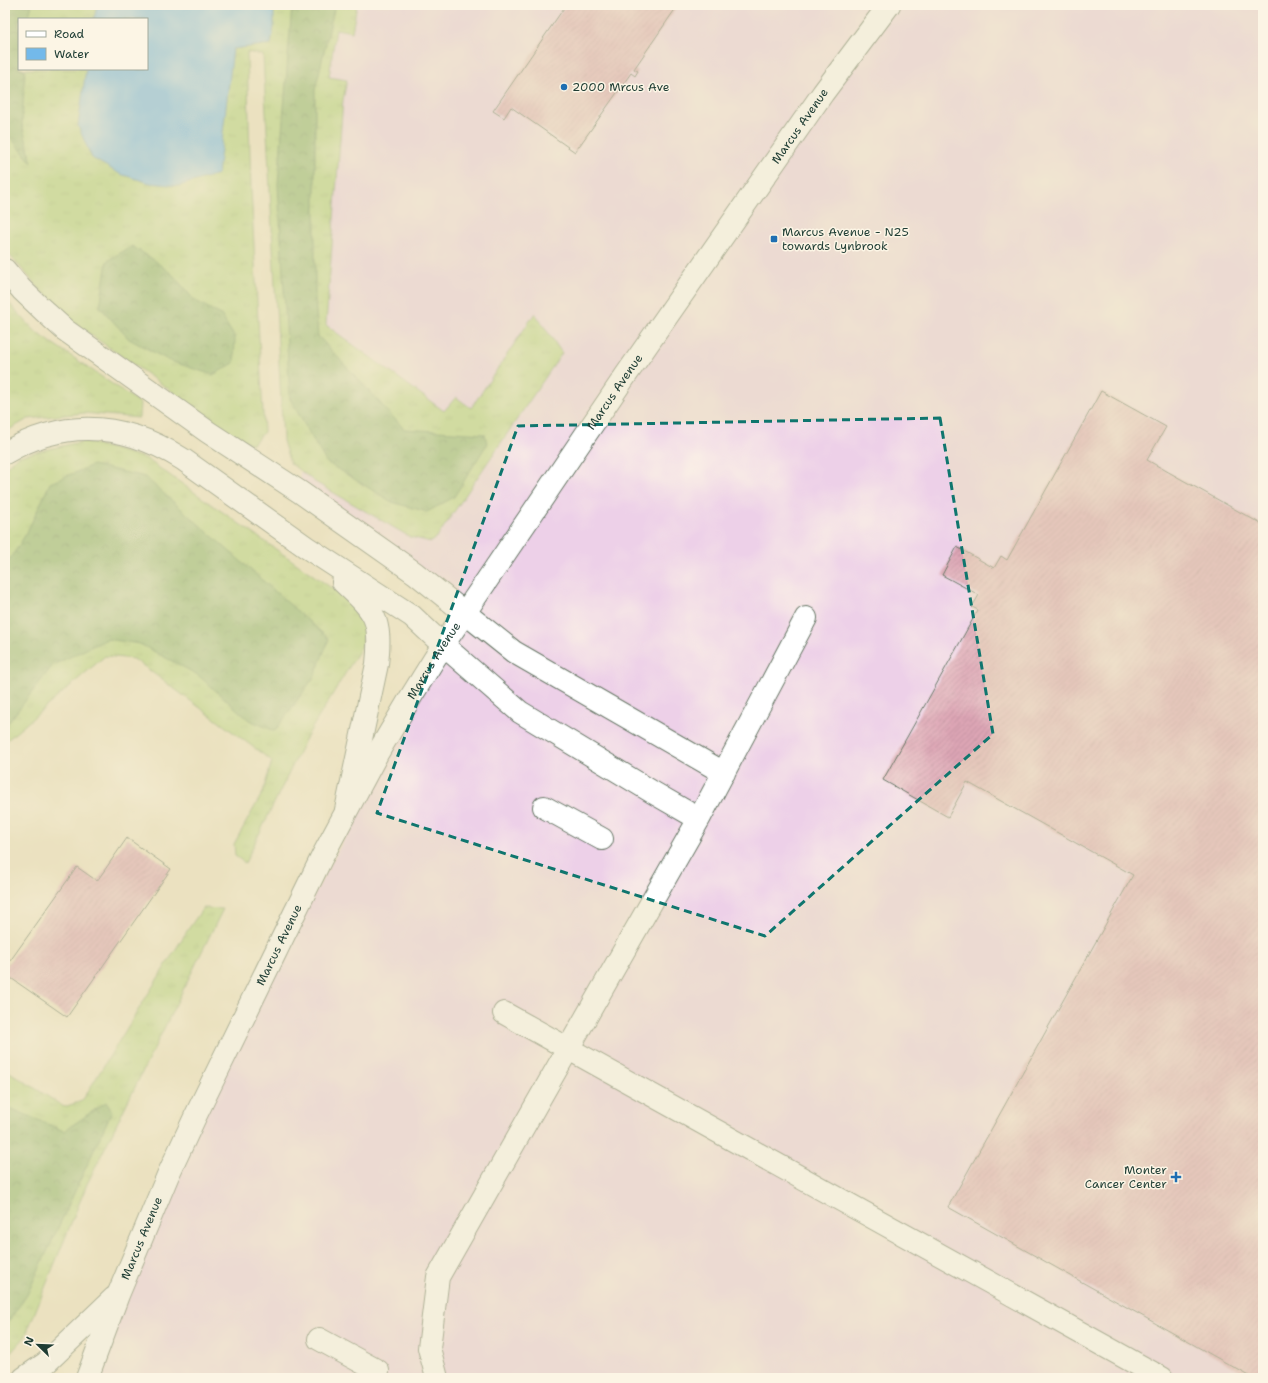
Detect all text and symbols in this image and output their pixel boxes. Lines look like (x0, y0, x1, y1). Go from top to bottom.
legend (18, 18, 148, 70)
text: Road (54, 26, 85, 42)
text: Water (54, 46, 90, 62)
place label: 2000 Mrcus Ave (572, 79, 670, 95)
marker: 2000 Mrcus Ave (559, 82, 569, 92)
street label: Marcus Avenue (768, 85, 832, 167)
place label: Marcus Avenue - N25 towards Lynbrook (782, 224, 909, 254)
marker: Marcus Avenue - N25 towards Lynbrook (769, 234, 779, 244)
street label: Marcus Avenue (583, 351, 646, 433)
street label: Marcus Avenue (403, 619, 464, 702)
street label: Marcus Avenue (252, 901, 306, 988)
place label: Monter Cancer Center (1085, 1162, 1167, 1192)
marker: Monter Cancer Center (1170, 1171, 1182, 1183)
street label: Marcus Avenue (117, 1194, 166, 1282)
north arrow (18, 1325, 58, 1365)
text: N (21, 1334, 38, 1348)

